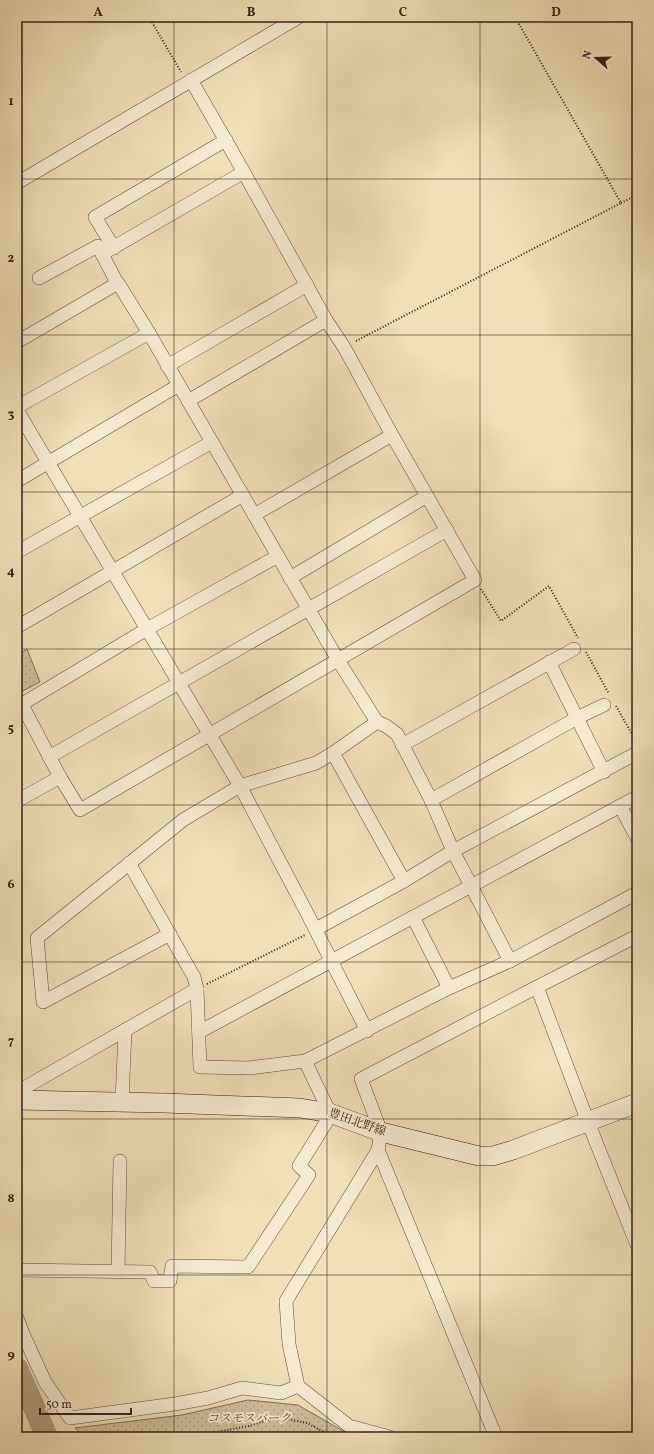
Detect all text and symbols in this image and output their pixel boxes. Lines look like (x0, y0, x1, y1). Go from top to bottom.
text: A (93, 4, 103, 22)
text: B (247, 4, 256, 22)
text: C (399, 4, 407, 22)
text: D (551, 4, 561, 22)
north arrow (576, 38, 616, 78)
text: N (580, 49, 596, 61)
text: 1 (8, 93, 14, 111)
text: 2 (8, 250, 15, 268)
text: 3 (8, 406, 15, 424)
text: 4 (7, 563, 15, 581)
text: 5 (8, 720, 14, 738)
text: 6 (7, 876, 15, 894)
text: 7 (8, 1033, 14, 1051)
street label: 豊田北野線 (326, 1106, 388, 1140)
text: 8 (7, 1190, 15, 1208)
text: 9 (7, 1346, 15, 1364)
scale bar (40, 1390, 131, 1416)
text: 50 m (46, 1397, 72, 1413)
park label: コスモスパーク (207, 1411, 291, 1427)

